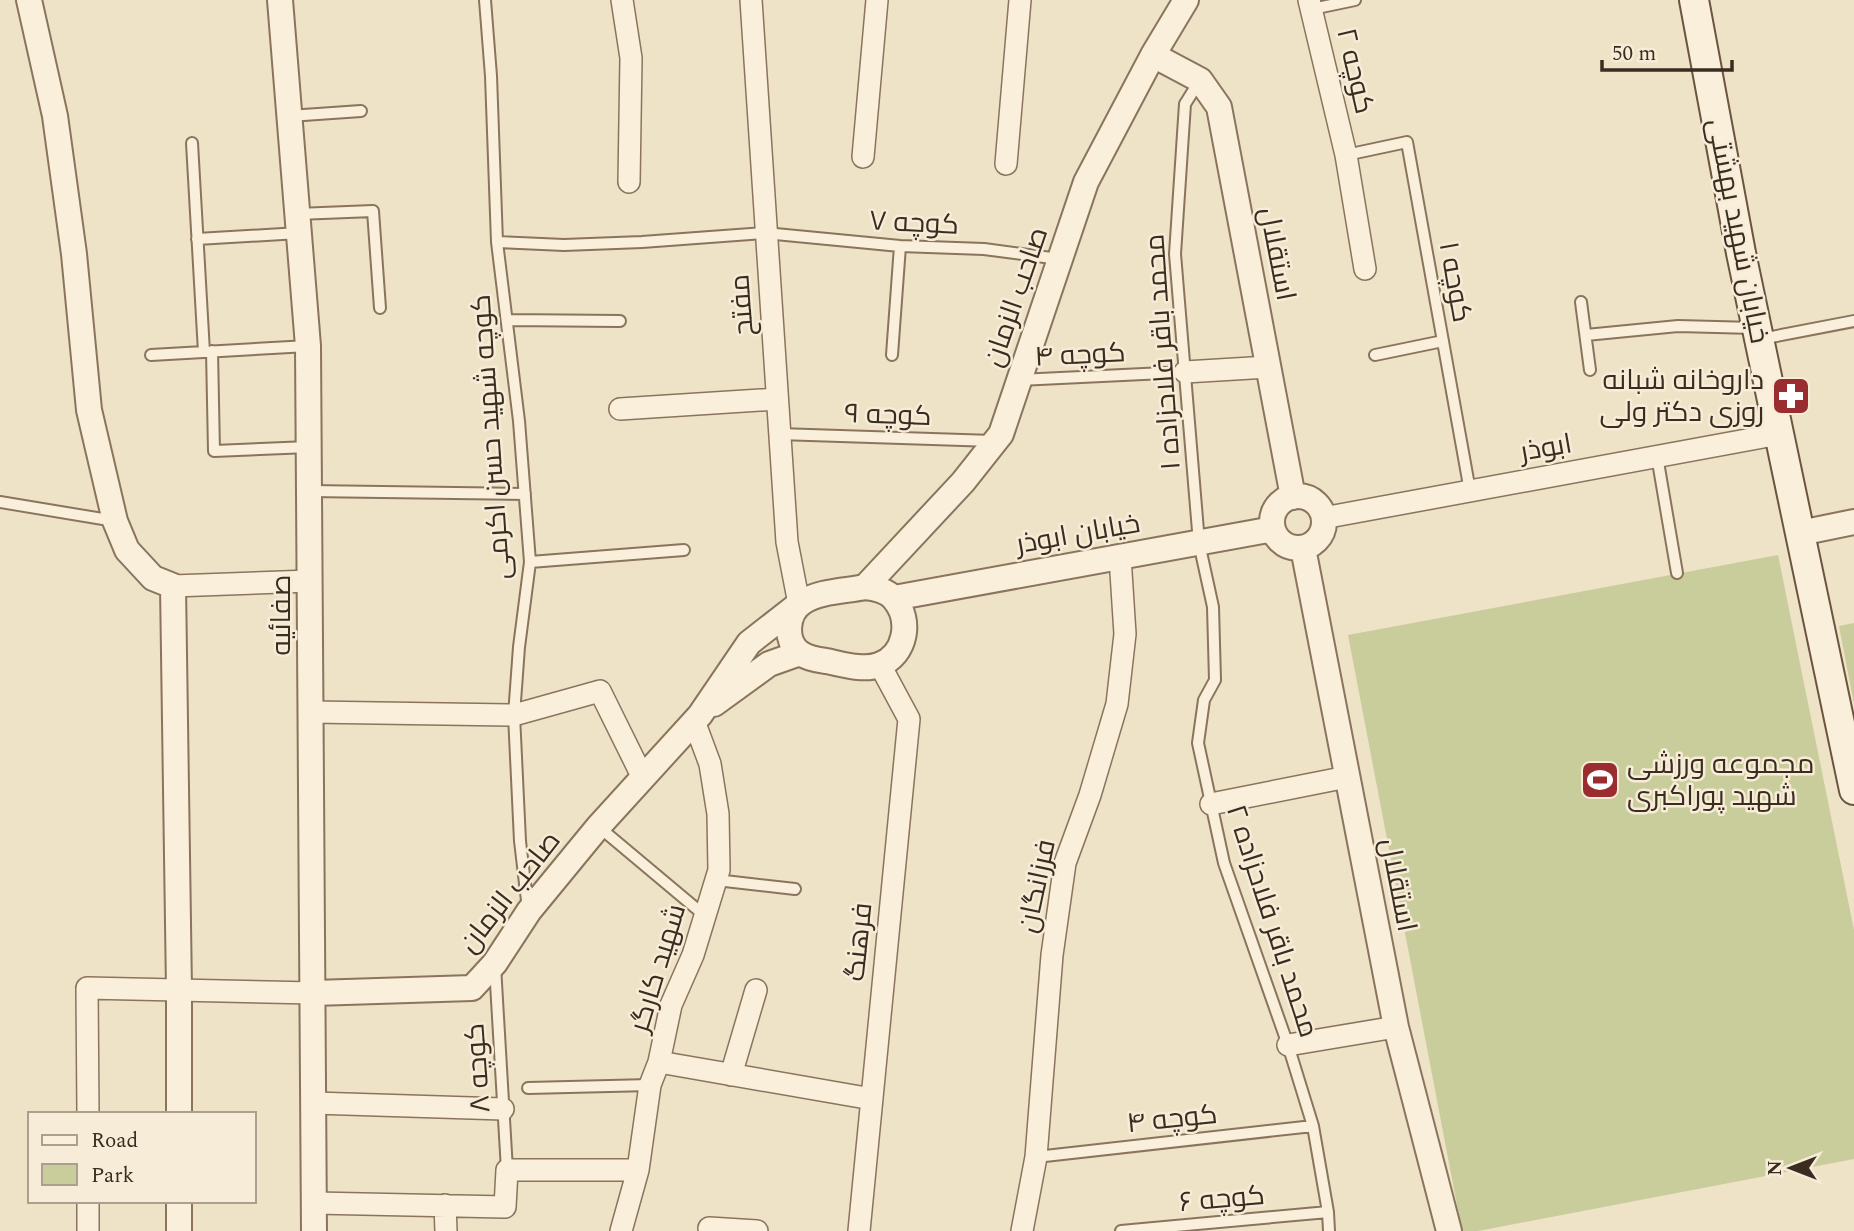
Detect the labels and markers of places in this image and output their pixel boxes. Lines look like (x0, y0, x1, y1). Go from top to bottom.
place label: داروخانه شبانه روزی دکتر ولی (1600, 359, 1764, 434)
pharmacy icon: داروخانه شبانه روزی دکتر ولی (1770, 375, 1812, 417)
place label: مجموعه ورزشی شهید پوراکبری (1627, 743, 1815, 818)
sports icon: مجموعه ورزشی شهید پوراکبری (1579, 759, 1621, 801)

